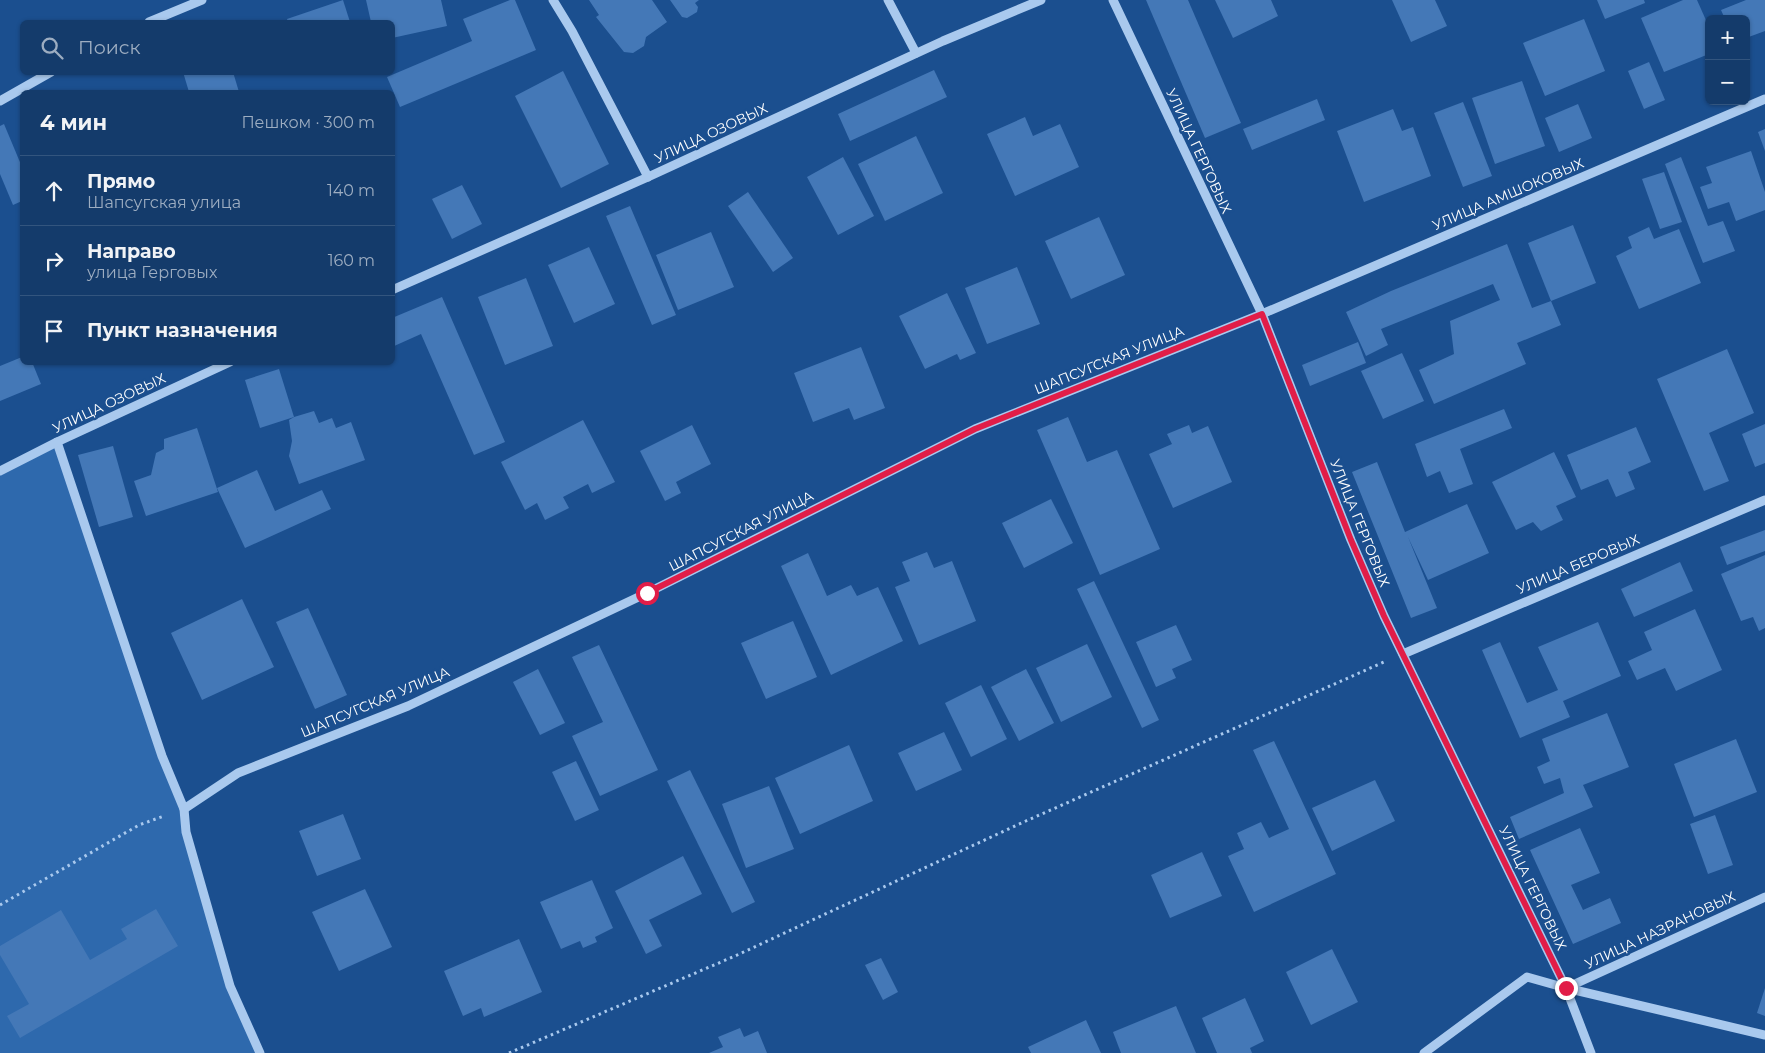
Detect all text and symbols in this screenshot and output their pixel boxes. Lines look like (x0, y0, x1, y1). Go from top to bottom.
map controls (1705, 15, 1750, 105)
button: + (1705, 15, 1750, 60)
search box (20, 20, 395, 75)
icon: search (38, 34, 66, 62)
text: Поиск (78, 36, 141, 59)
button: − (1705, 60, 1750, 105)
street label: УЛИЦА ГЕРГОВЫХ (1162, 86, 1236, 216)
street label: УЛИЦА ОЗОВЫХ (652, 99, 770, 167)
text: 4 мин (40, 110, 107, 135)
text: Пешком · 300 m (241, 113, 375, 132)
street label: УЛИЦА АМШОКОВЫХ (1429, 154, 1587, 234)
text: Прямо (87, 170, 155, 193)
icon: ahead (40, 177, 68, 205)
text: 140 m (327, 181, 375, 200)
text: Шапсугская улица (87, 193, 241, 212)
text: Направо (87, 240, 176, 263)
icon: right (40, 247, 68, 275)
text: 160 m (328, 251, 375, 270)
text: улица Герговых (87, 263, 217, 282)
icon: arrive (40, 317, 68, 345)
text: Пункт назначения (87, 319, 278, 342)
street label: ШАПСУГСКАЯ УЛИЦА (1031, 321, 1187, 398)
street label: УЛИЦА ОЗОВЫХ (50, 369, 168, 437)
street label: УЛИЦА ГЕРГОВЫХ (1326, 457, 1394, 589)
street label: ШАПСУГСКАЯ УЛИЦА (666, 486, 817, 575)
street label: УЛИЦА БЕРОВЫХ (1514, 530, 1642, 598)
route start (636, 582, 659, 605)
street label: ШАПСУГСКАЯ УЛИЦА (298, 662, 453, 742)
street label: УЛИЦА ГЕРГОВЫХ (1495, 823, 1571, 953)
street label: УЛИЦА НАЗРАНОВЫХ (1582, 887, 1738, 973)
route end (1555, 977, 1578, 1000)

